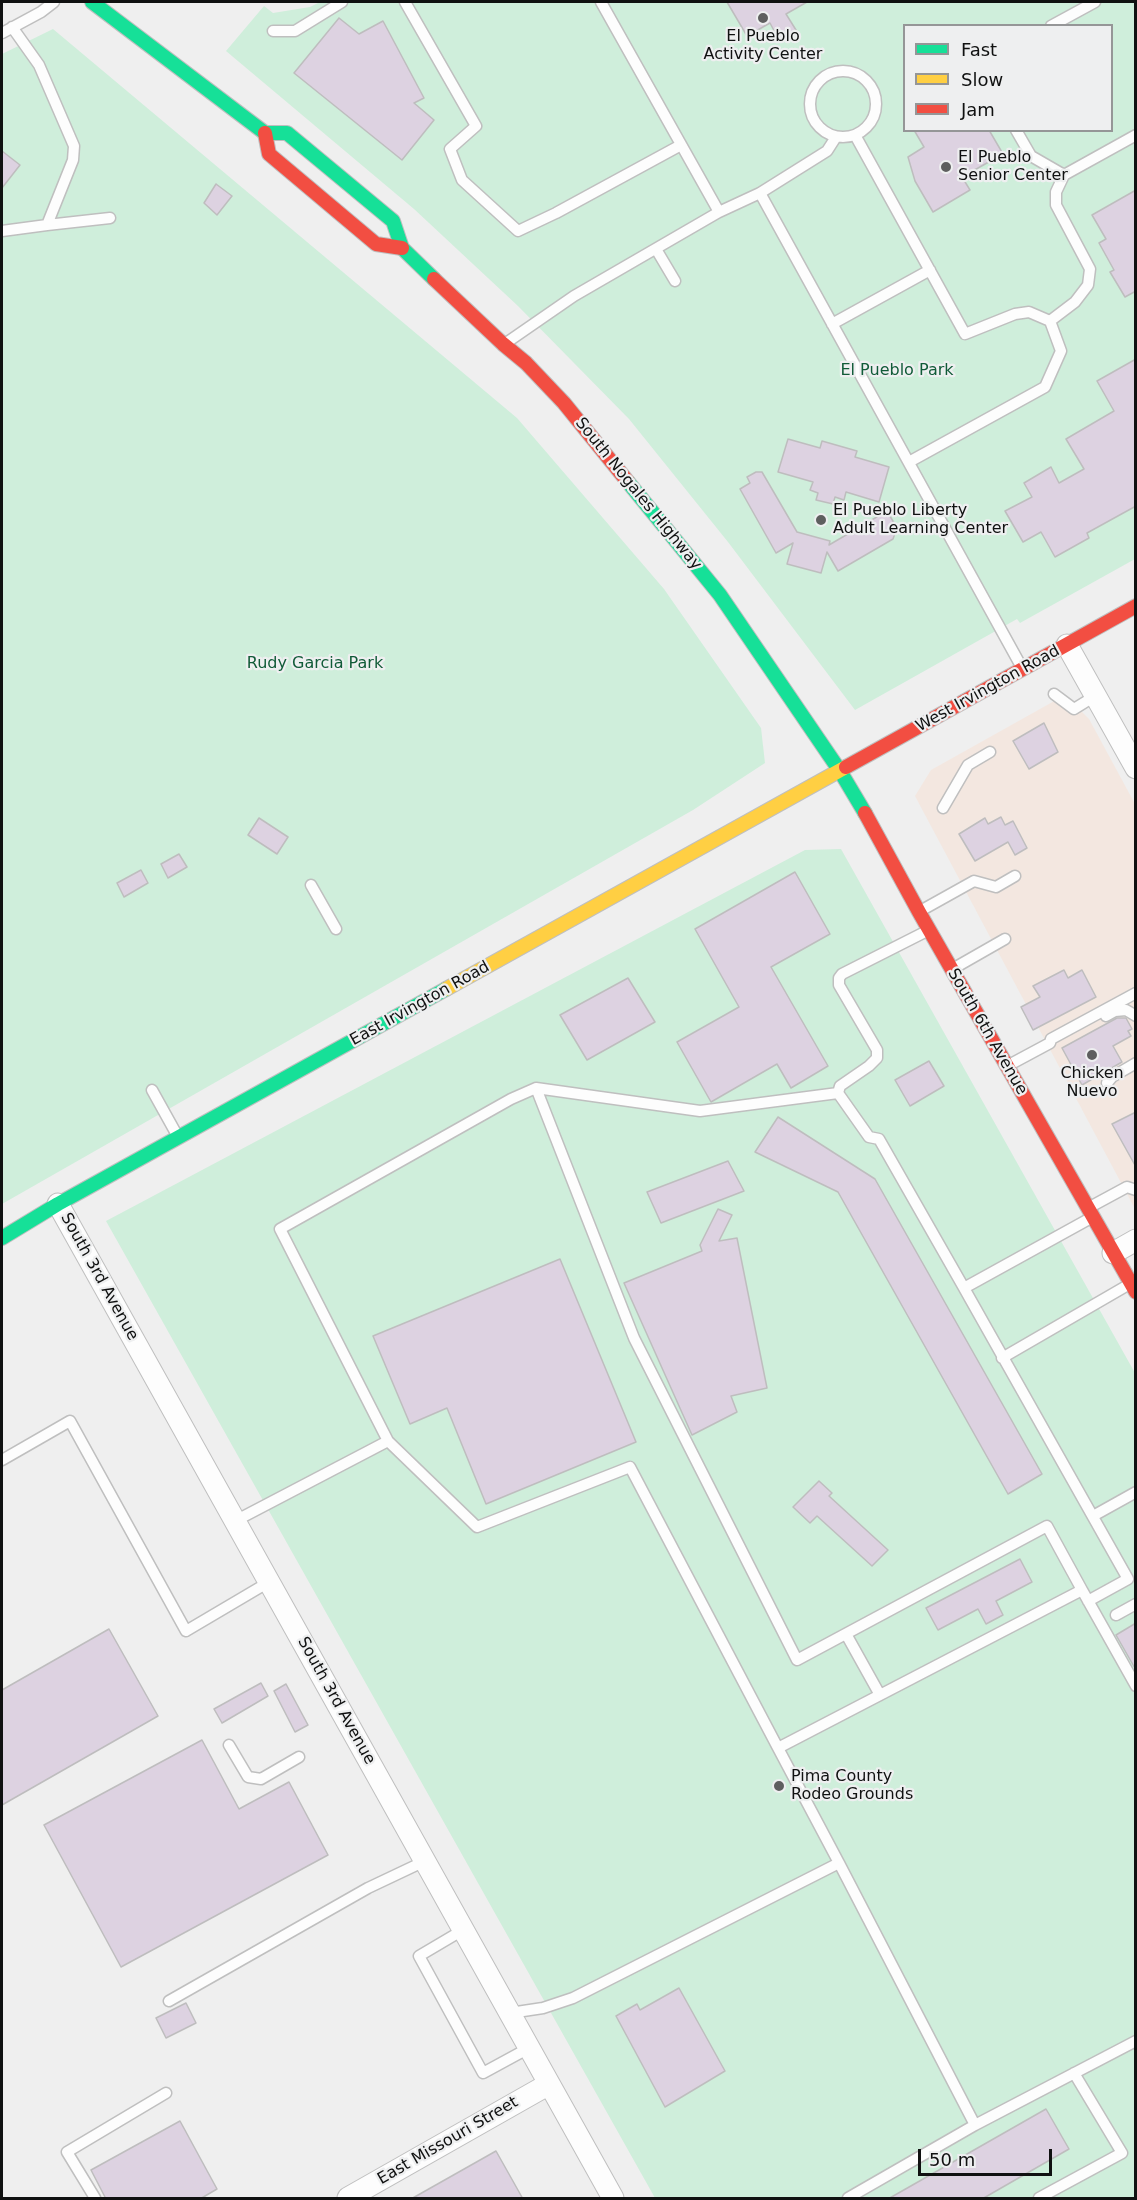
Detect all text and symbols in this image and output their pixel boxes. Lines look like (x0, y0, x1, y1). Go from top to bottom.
marker: El Pueblo Activity Center (756, 11, 770, 25)
legend (903, 24, 1113, 132)
place label: El Pueblo Activity Center (704, 27, 822, 65)
text: Fast (961, 39, 997, 60)
text: Slow (961, 69, 1003, 90)
text: Jam (961, 99, 995, 120)
place label: El Pueblo Senior Center (958, 148, 1068, 186)
marker: El Pueblo Senior Center (939, 160, 953, 174)
park label: El Pueblo Park (840, 361, 954, 381)
street label: South Nogales Highway (571, 414, 705, 574)
place label: El Pueblo Liberty Adult Learning Center (833, 501, 1008, 539)
marker: El Pueblo Liberty Adult Learning Center (814, 513, 828, 527)
street label: West Irvington Road (913, 641, 1063, 737)
park label: Rudy Garcia Park (247, 654, 383, 674)
street label: East Irvington Road (347, 958, 493, 1050)
street label: South 6th Avenue (943, 965, 1031, 1099)
marker: Chicken Nuevo (1085, 1048, 1099, 1062)
place label: Chicken Nuevo (1060, 1064, 1124, 1102)
street label: South 3rd Avenue (56, 1210, 142, 1344)
street label: South 3rd Avenue (293, 1634, 379, 1768)
place label: Pima County Rodeo Grounds (791, 1767, 913, 1805)
marker: Pima County Rodeo Grounds (772, 1779, 786, 1793)
street label: East Missouri Street (374, 2093, 522, 2189)
scale bar (921, 2137, 1054, 2175)
text: 50 m (929, 2149, 975, 2170)

